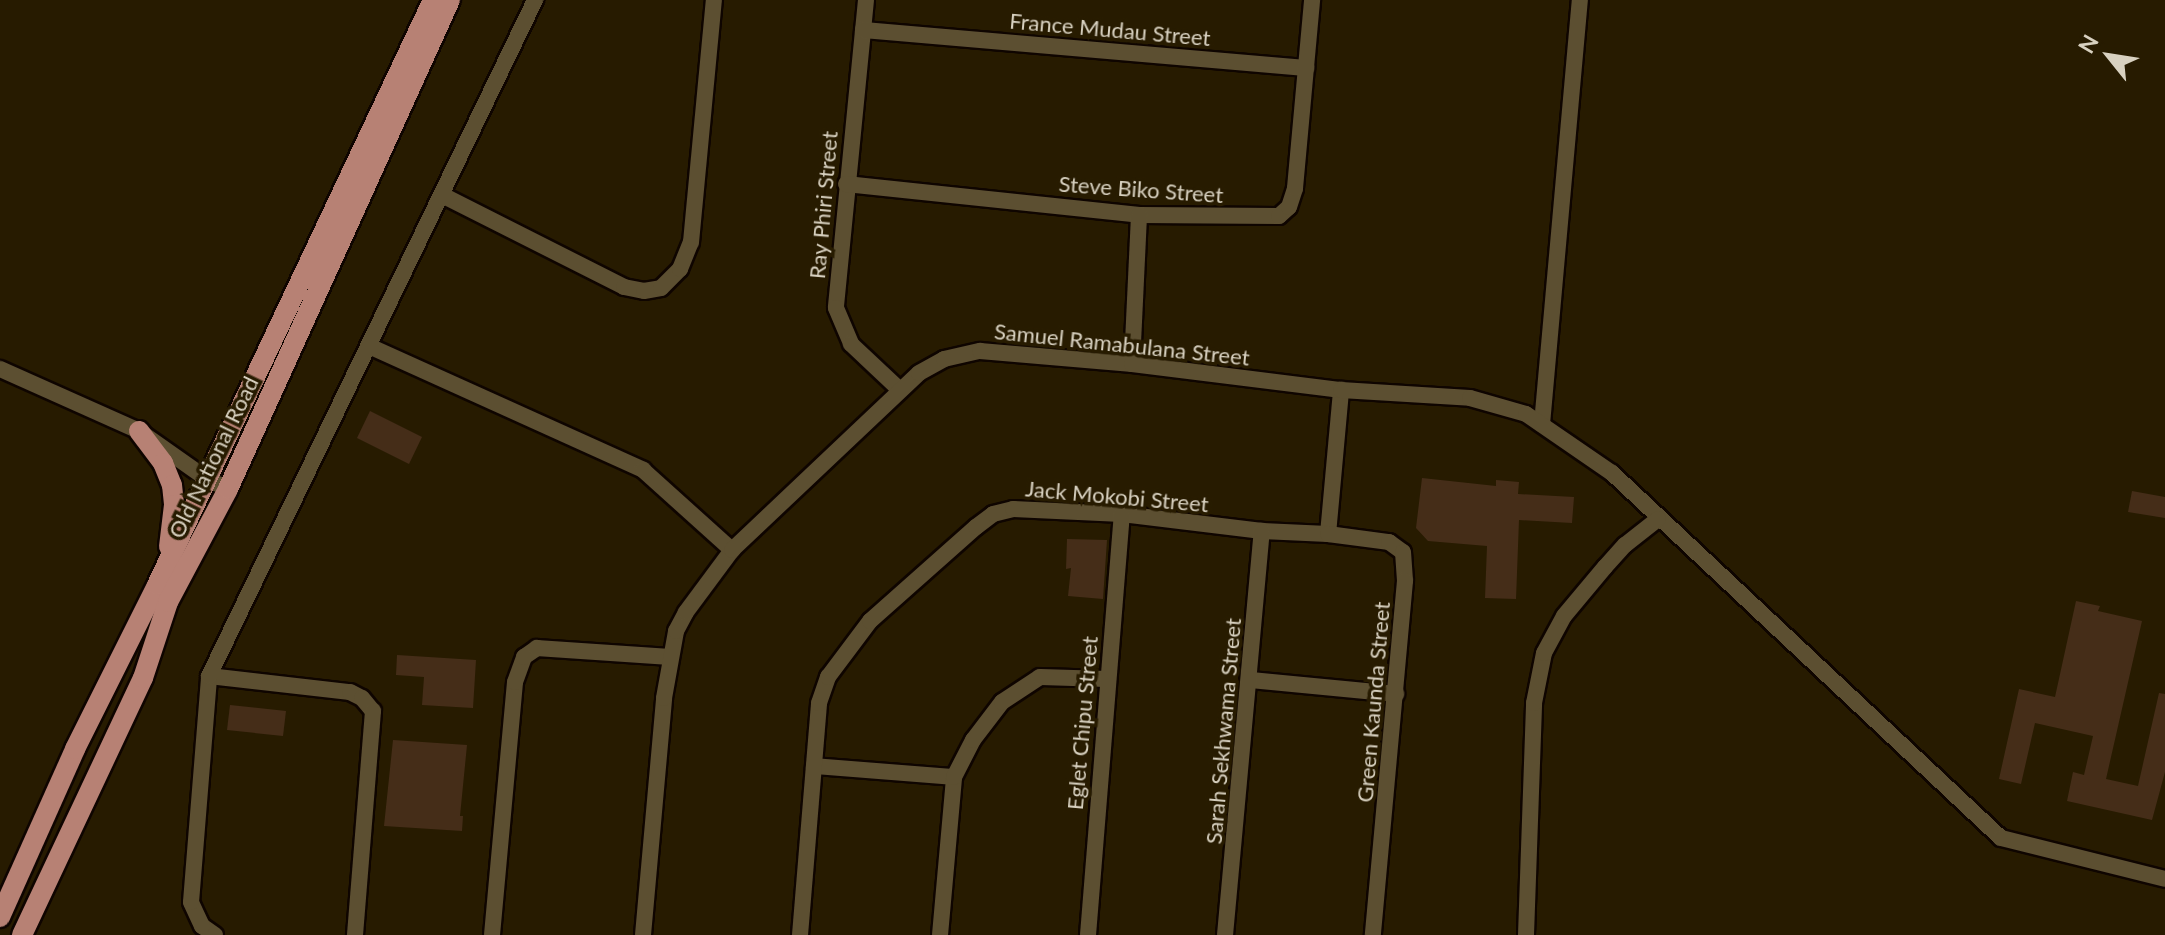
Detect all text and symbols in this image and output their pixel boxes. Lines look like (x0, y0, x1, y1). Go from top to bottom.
street label: France Mudau Street (1008, 7, 1212, 51)
north arrow (2069, 16, 2149, 96)
text: N (2072, 30, 2104, 58)
street label: Ray Phiri Street (803, 130, 843, 280)
street label: Steve Biko Street (1058, 170, 1224, 208)
street label: Samuel Ramabulana Street (993, 317, 1251, 371)
street label: Old National Road (162, 372, 264, 542)
street label: Jack Mokobi Street (1024, 475, 1210, 517)
street label: Green Kaunda Street (1351, 601, 1395, 803)
street label: Sarah Sekhwama Street (1200, 617, 1246, 845)
street label: Eglet Chipu Street (1061, 635, 1103, 811)

